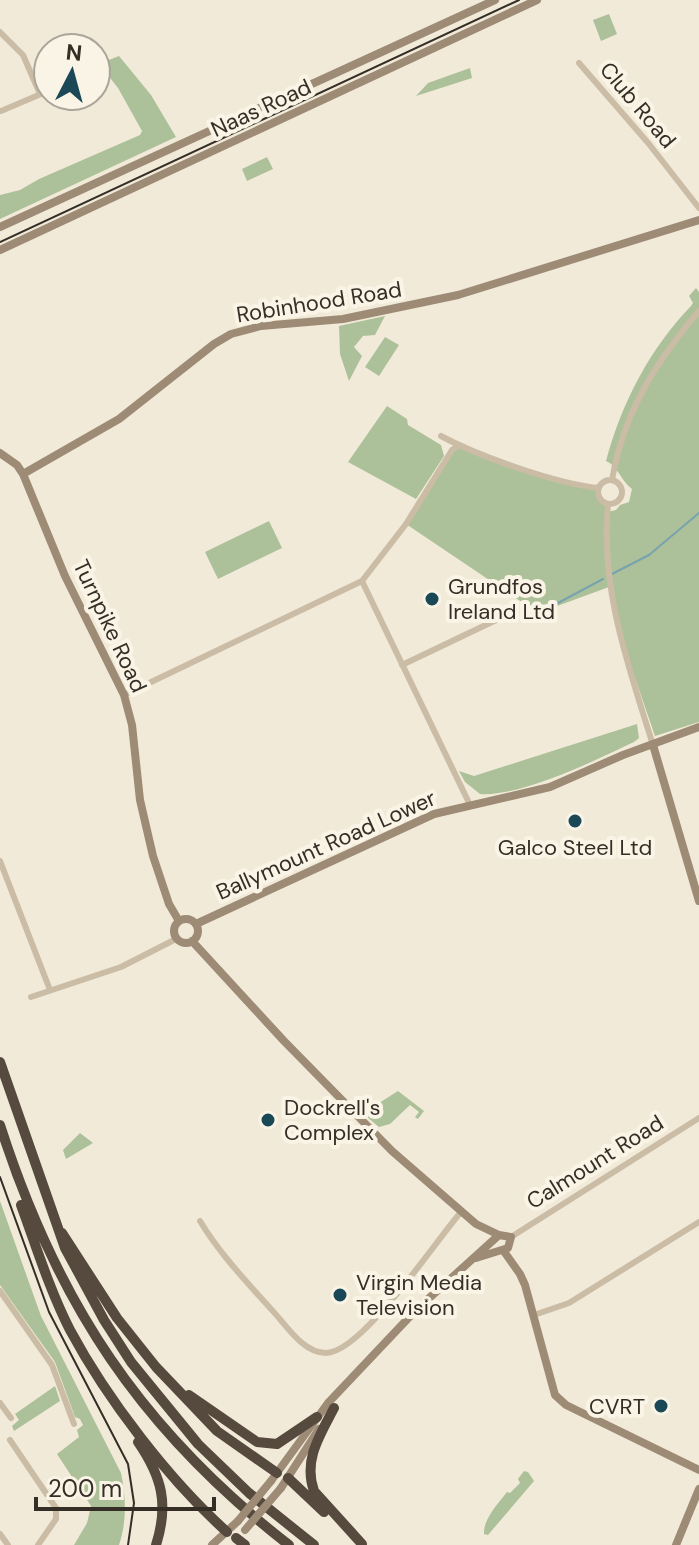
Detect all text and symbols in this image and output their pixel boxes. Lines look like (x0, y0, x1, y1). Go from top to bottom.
north arrow (32, 32, 112, 112)
text: N (65, 37, 84, 68)
street label: Club Road (593, 56, 683, 154)
street label: Naas Road (206, 72, 316, 144)
street label: Robinhood Road (234, 275, 404, 329)
street label: Turnpike Road (67, 555, 153, 697)
place label: Grundfos Ireland Ltd (448, 572, 555, 626)
marker: Grundfos Ireland Ltd (423, 590, 441, 608)
street label: Ballymount Road Lower (212, 783, 440, 907)
marker: Galco Steel Ltd (566, 812, 584, 830)
place label: Galco Steel Ltd (498, 833, 652, 862)
place label: Dockrell's Complex (284, 1093, 380, 1147)
street label: Calmount Road (521, 1108, 669, 1216)
marker: Dockrell's Complex (259, 1111, 277, 1129)
place label: Virgin Media Television (356, 1268, 482, 1322)
marker: Virgin Media Television (331, 1286, 349, 1304)
place label: CVRT (589, 1392, 645, 1421)
marker: CVRT (652, 1397, 670, 1415)
scale bar (36, 1461, 214, 1511)
text: 200 m (48, 1473, 122, 1504)

